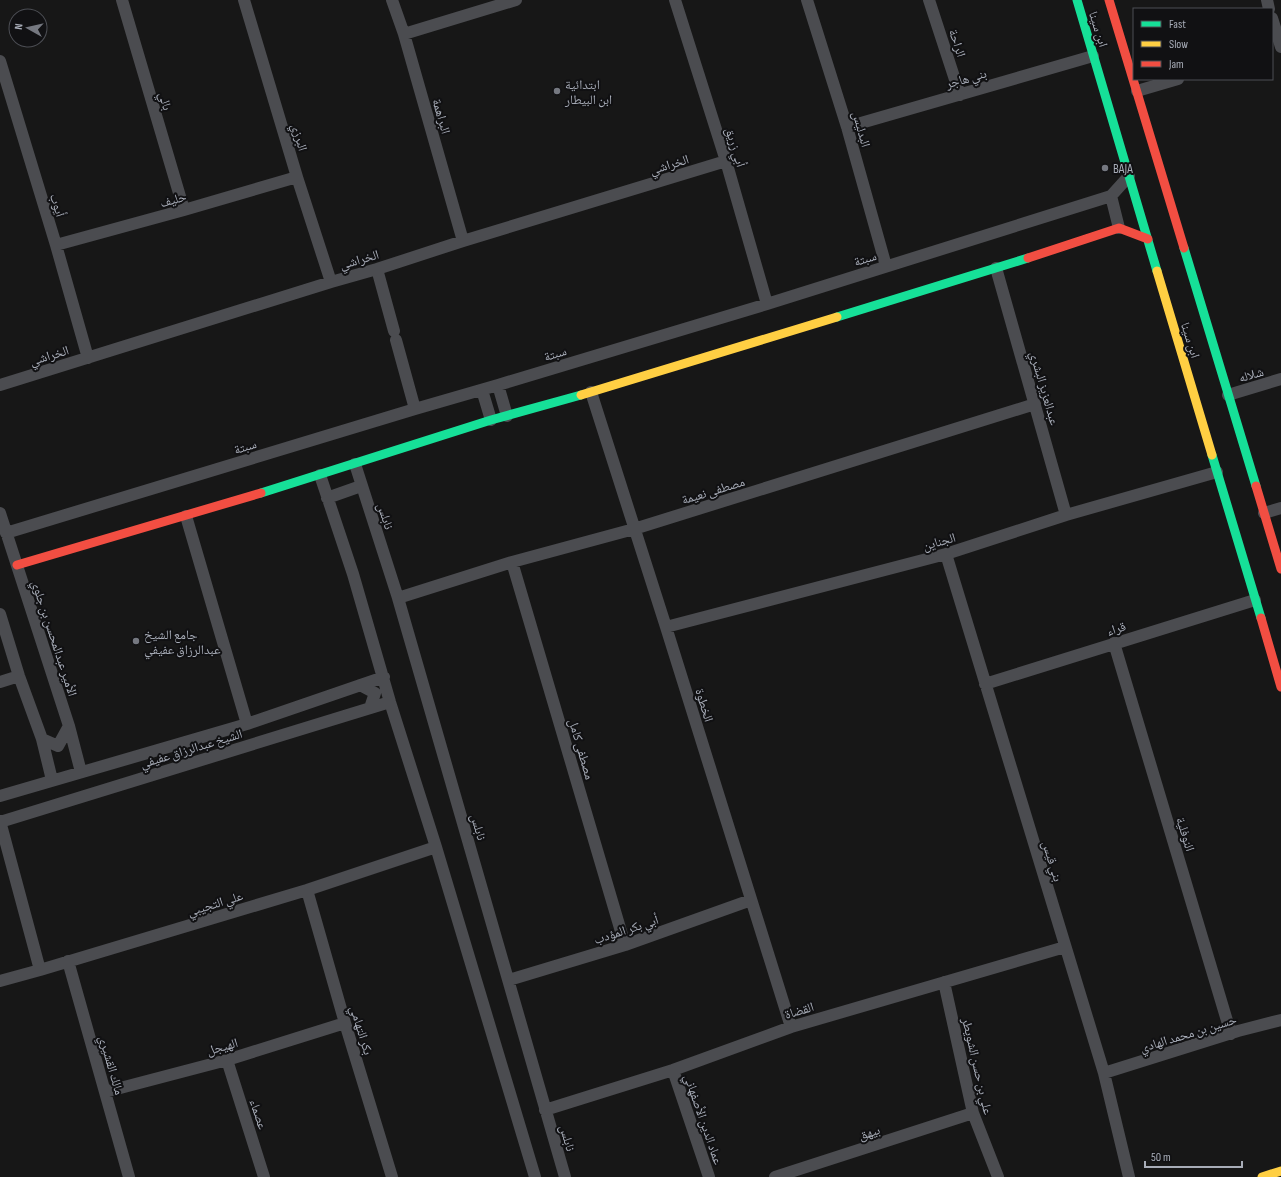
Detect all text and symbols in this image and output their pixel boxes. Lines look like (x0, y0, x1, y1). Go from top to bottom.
north arrow (8, 8, 48, 48)
legend (1133, 8, 1273, 80)
street label: ابن سينا (1085, 9, 1111, 49)
text: Fast (1169, 17, 1186, 32)
text: N (12, 23, 25, 30)
street label: الراحة (945, 27, 969, 59)
text: Slow (1169, 37, 1188, 52)
text: Jam (1168, 57, 1184, 72)
street label: بني هاجر (943, 66, 989, 95)
place label: ابتدائية ابن البيطار (564, 77, 612, 108)
marker: ابتدائية ابن البيطار (552, 86, 562, 96)
street label: بالي (153, 90, 175, 113)
street label: البراهمة (428, 97, 454, 136)
street label: البدليس (848, 110, 874, 149)
street label: البرزي (285, 122, 311, 154)
street label: أبي زريق (719, 126, 749, 170)
street label: الخراشي (648, 151, 692, 181)
place label: BAJA (1113, 161, 1133, 177)
marker: BAJA (1100, 163, 1110, 173)
street label: حليف (158, 189, 188, 211)
street label: أيوب (46, 192, 68, 219)
street label: الخراشي (338, 247, 382, 275)
street label: سبتة (852, 248, 879, 270)
street label: ابن سينا (1177, 320, 1203, 360)
street label: الخراشي (28, 342, 72, 372)
street label: سبتة (542, 343, 569, 365)
street label: عبدالعزيز البشري (1024, 349, 1062, 428)
street label: شلاله (1237, 364, 1266, 386)
street label: سبتة (232, 436, 259, 458)
street label: مصطفى نعيمة (680, 474, 747, 508)
street label: نابلس (373, 501, 397, 532)
street label: الجناين (921, 530, 958, 554)
street label: الأمير عبدالمحسن بن جلوي (26, 578, 80, 699)
street label: قراء (1105, 618, 1128, 639)
place label: جامع الشيخ عبدالرزاق عفيفي (144, 627, 221, 660)
marker: جامع الشيخ عبدالرزاق عفيفي (131, 636, 141, 646)
street label: الخطوة (691, 687, 717, 724)
street label: مصطفى كامل (565, 717, 597, 782)
street label: الشيخ عبدالرزاق عفيفي (138, 726, 245, 774)
street label: نابلس (467, 812, 489, 842)
street label: النوفلية (1172, 815, 1198, 853)
street label: بني قيس (1036, 839, 1066, 884)
street label: علي التجيبي (186, 888, 246, 922)
street label: أبي بكر المؤدب (592, 912, 661, 950)
street label: القضاة (783, 999, 816, 1023)
street label: بكر التهامي (344, 1004, 376, 1057)
street label: حسين بن محمد الهادي (1138, 1012, 1239, 1058)
street label: علي بن حسن الشويطر (956, 1015, 996, 1117)
street label: مالك القشيري (93, 1034, 127, 1098)
street label: الهيجل (205, 1035, 240, 1059)
street label: عماد الدين الأصفهاني (678, 1072, 726, 1168)
street label: عصماء (246, 1097, 271, 1132)
street label: بيهق (857, 1122, 882, 1144)
street label: نابلس (556, 1123, 578, 1153)
scale bar (1145, 1143, 1242, 1169)
text: 50 m (1151, 1150, 1171, 1165)

